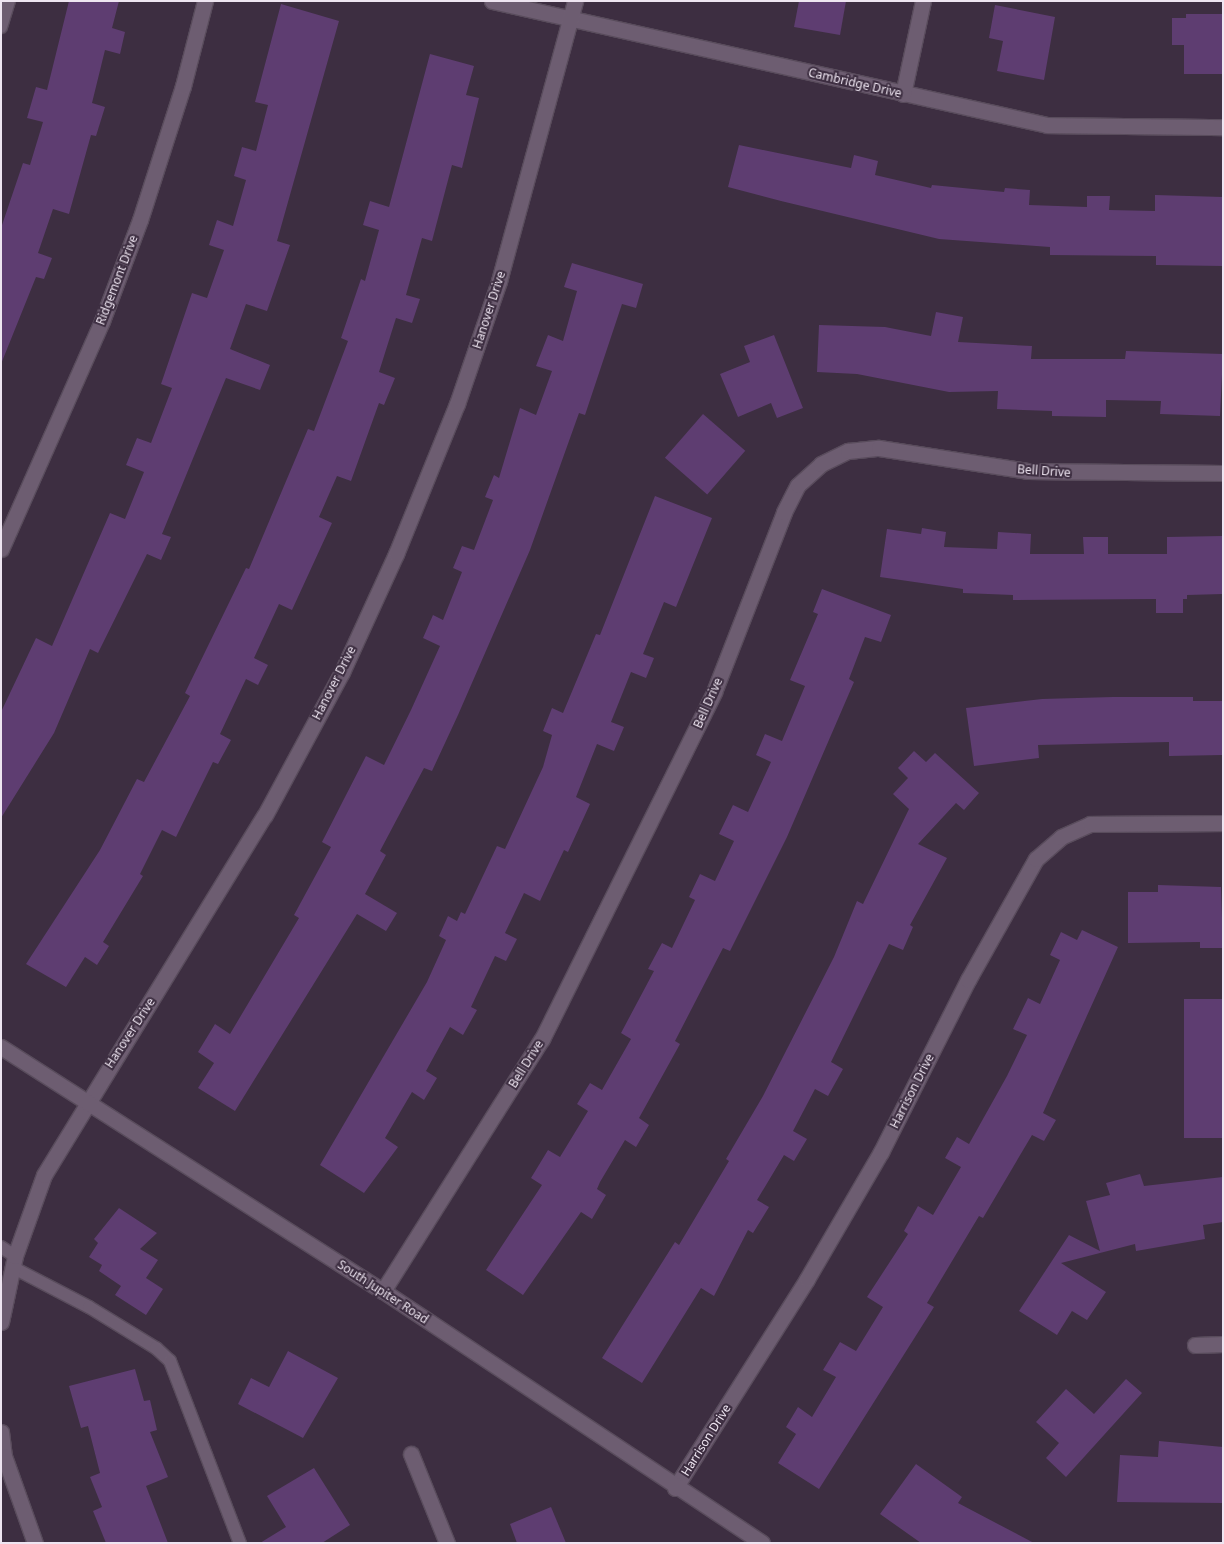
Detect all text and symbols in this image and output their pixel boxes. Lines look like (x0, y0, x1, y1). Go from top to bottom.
street label: Cambridge Drive (807, 65, 903, 101)
street label: Ridgemont Drive (93, 233, 141, 327)
street label: Hanover Drive (470, 269, 508, 351)
street label: Bell Drive (1017, 462, 1071, 480)
street label: Hanover Drive (309, 644, 359, 722)
street label: Bell Drive (691, 676, 725, 730)
street label: Hanover Drive (102, 995, 158, 1071)
street label: Bell Drive (506, 1037, 546, 1091)
street label: Harrison Drive (887, 1051, 937, 1131)
street label: South Jupiter Road (335, 1257, 431, 1327)
street label: Harrison Drive (678, 1401, 734, 1479)

